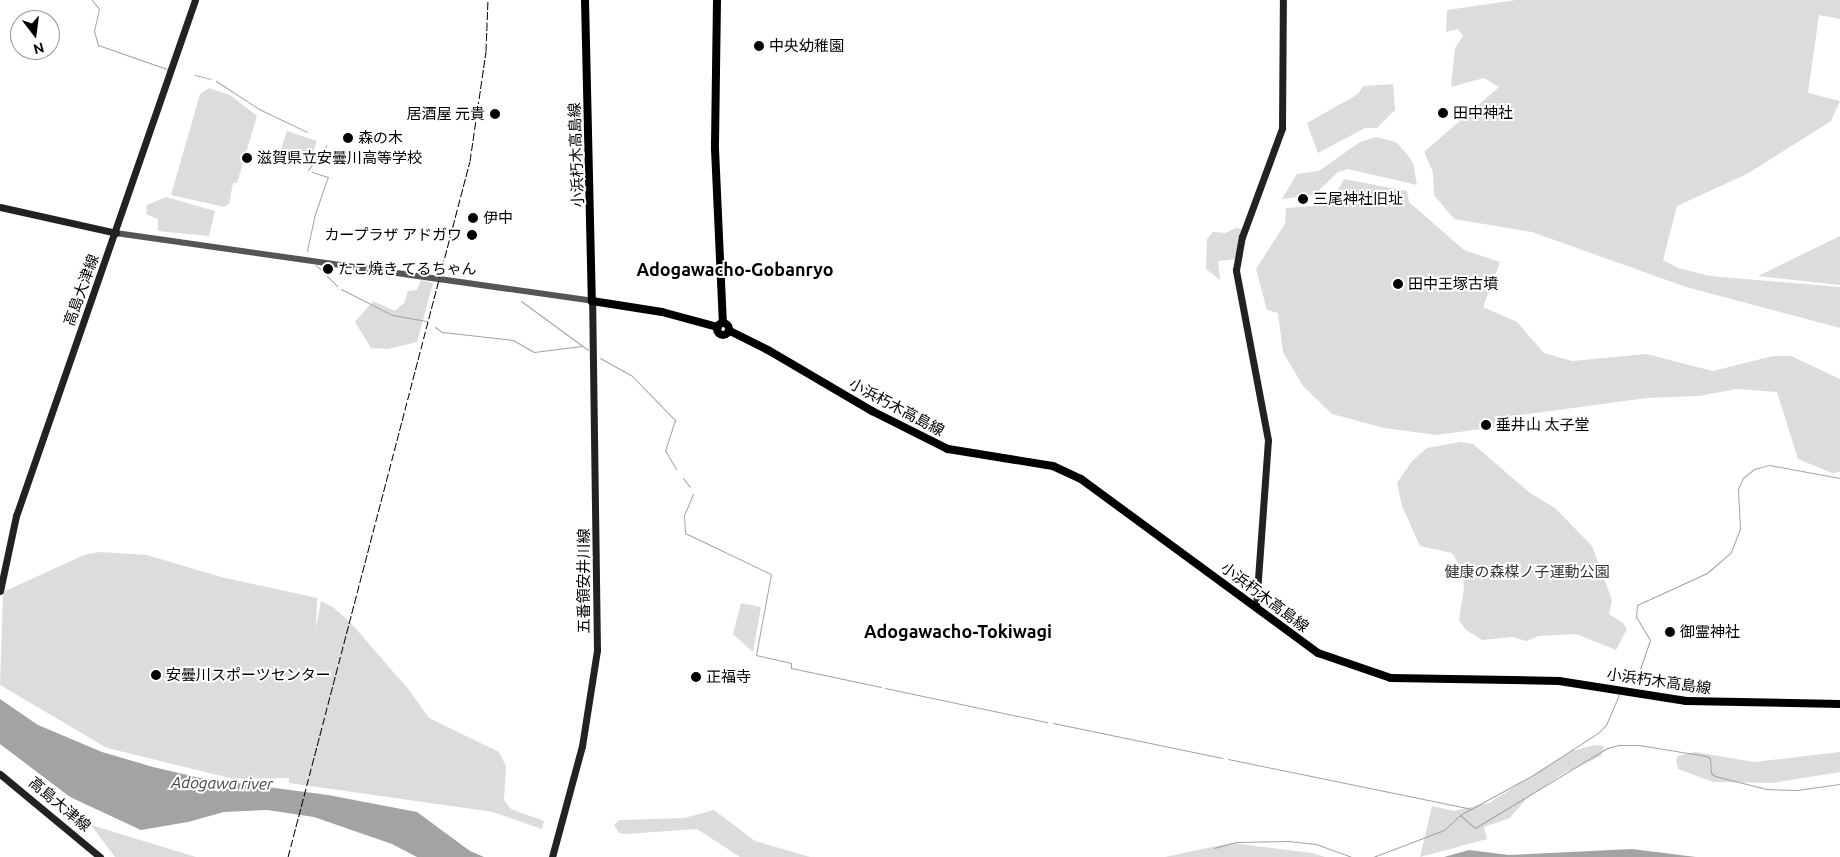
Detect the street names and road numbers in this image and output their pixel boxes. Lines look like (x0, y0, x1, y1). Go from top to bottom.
street label: 小浜朽木高島線 (565, 102, 587, 208)
street label: 高島大津線 (60, 252, 102, 328)
street label: 小浜朽木高島線 (846, 374, 948, 440)
street label: 五番領安井川線 (575, 529, 593, 633)
street label: 小浜朽木高島線 (1218, 558, 1312, 636)
street label: 小浜朽木高島線 (1606, 665, 1712, 697)
street label: 高島大津線 (25, 773, 95, 835)

